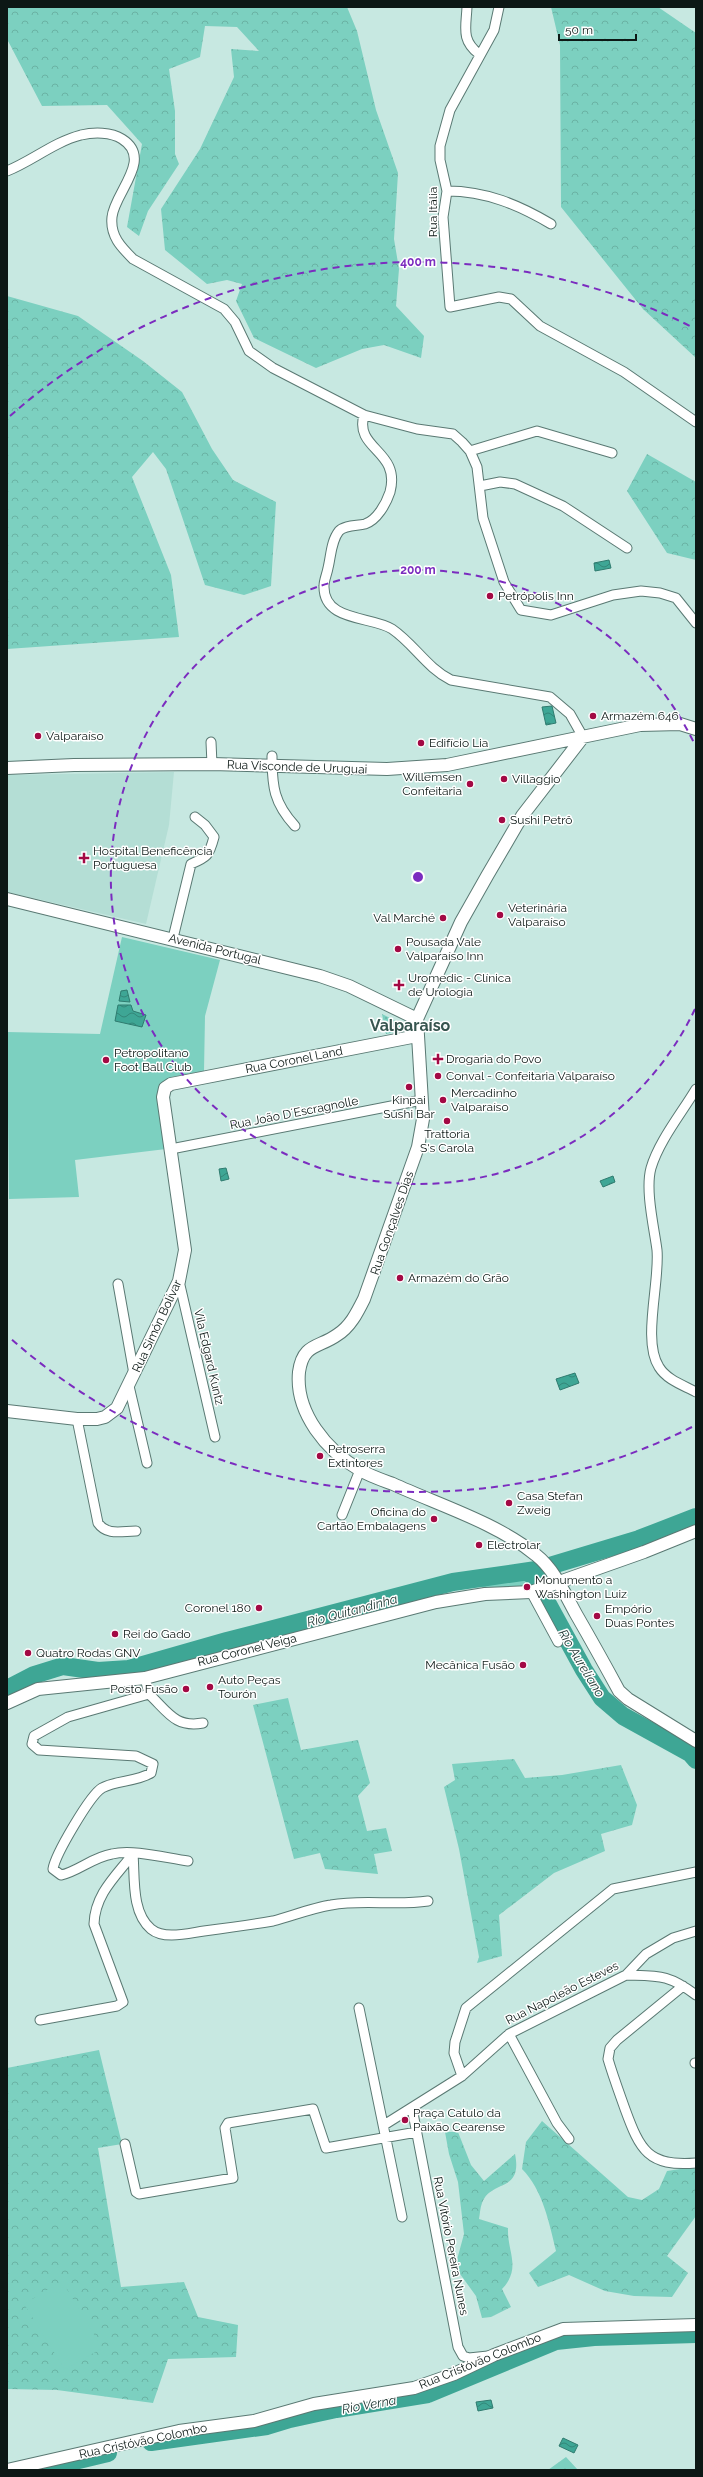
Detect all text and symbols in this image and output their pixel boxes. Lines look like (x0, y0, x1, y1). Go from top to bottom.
scale bar (559, 16, 636, 42)
text: 50 m (565, 23, 593, 37)
street label: Rua Itália (426, 187, 440, 237)
text: 400 m (400, 255, 436, 269)
text: 200 m (400, 563, 436, 577)
place label: Petrópolis Inn (498, 589, 574, 603)
marker: Petrópolis Inn (485, 591, 495, 601)
place label: Armazém 646 (601, 709, 679, 723)
marker: Armazém 646 (588, 711, 598, 721)
place label: Valparaíso (46, 729, 104, 743)
marker: Valparaíso (33, 731, 43, 741)
place label: Edifício Lia (429, 736, 488, 750)
marker: Edifício Lia (416, 738, 426, 748)
street label: Rua Visconde de Uruguai (227, 758, 367, 776)
place label: Willemsen Confeitaria (402, 770, 462, 798)
place label: Villaggio (512, 772, 560, 786)
marker: Villaggio (499, 774, 509, 784)
marker: Willemsen Confeitaria (465, 779, 475, 789)
place label: Sushi Petrô (510, 813, 572, 827)
marker: Sushi Petrô (497, 815, 507, 825)
place label: Hospital Beneficência Portuguesa (93, 844, 213, 872)
marker: Hospital Beneficência Portuguesa (78, 852, 90, 864)
centre of rings (411, 870, 425, 884)
place label: Veterinária Valparaíso (508, 901, 567, 929)
marker: Veterinária Valparaíso (495, 910, 505, 920)
place label: Val Marché (373, 911, 435, 925)
marker: Val Marché (438, 913, 448, 923)
street label: Avenida Portugal (167, 931, 263, 967)
place label: Pousada Vale Valparaíso Inn (406, 935, 484, 963)
marker: Pousada Vale Valparaíso Inn (393, 944, 403, 954)
place label: Uromedic - Clínica de Urologia (408, 971, 511, 999)
marker: Uromedic - Clínica de Urologia (393, 979, 405, 991)
district label: Valparaíso (370, 1016, 451, 1035)
street label: Rua Coronel Land (244, 1044, 344, 1076)
place label: Petropolitano Foot Ball Club (114, 1046, 192, 1074)
place label: Drogaria do Povo (446, 1052, 541, 1066)
marker: Drogaria do Povo (433, 1054, 443, 1064)
marker: Petropolitano Foot Ball Club (101, 1055, 111, 1065)
place label: Conval - Confeitaria Valparaíso (446, 1069, 615, 1083)
marker: Conval - Confeitaria Valparaíso (433, 1071, 443, 1081)
marker: Kinpai Sushi Bar (404, 1082, 414, 1092)
place label: Mercadinho Valparaíso (451, 1086, 517, 1114)
place label: Kinpai Sushi Bar (383, 1093, 436, 1121)
street label: Rua João D´Escragnolle (229, 1094, 359, 1132)
marker: Mercadinho Valparaíso (438, 1095, 448, 1105)
marker: Trattoria S's Carola (442, 1116, 452, 1126)
place label: Trattoria S's Carola (420, 1127, 474, 1155)
street label: Rua Gonçalves Dias (368, 1169, 416, 1277)
place label: Armazém do Grão (408, 1271, 509, 1285)
marker: Armazém do Grão (395, 1273, 405, 1283)
street label: Rua Simón Bolívar (129, 1277, 185, 1375)
street label: Vila Edgard Kuntz (191, 1308, 227, 1407)
place label: Petroserra Extintores (328, 1442, 385, 1470)
marker: Petroserra Extintores (315, 1451, 325, 1461)
place label: Casa Stefan Zweig (517, 1489, 583, 1517)
marker: Casa Stefan Zweig (504, 1498, 514, 1508)
place label: Oficina do Cartão Embalagens (317, 1505, 426, 1533)
marker: Oficina do Cartão Embalagens (429, 1514, 439, 1524)
place label: Electrolar (487, 1538, 541, 1552)
marker: Electrolar (474, 1540, 484, 1550)
place label: Monumento a Washington Luiz (535, 1573, 627, 1601)
marker: Monumento a Washington Luiz (522, 1582, 532, 1592)
water label: Rio Quitandinha (305, 1591, 399, 1630)
place label: Coronel 180 (185, 1601, 251, 1615)
place label: Empório Duas Pontes (605, 1602, 674, 1630)
marker: Coronel 180 (254, 1603, 264, 1613)
marker: Empório Duas Pontes (592, 1611, 602, 1621)
water label: Rio Aureliano (555, 1626, 608, 1700)
place label: Rei do Gado (123, 1627, 191, 1641)
marker: Rei do Gado (110, 1629, 120, 1639)
street label: Rua Coronel Veiga (196, 1631, 298, 1669)
place label: Quatro Rodas GNV (36, 1646, 141, 1660)
marker: Quatro Rodas GNV (23, 1648, 33, 1658)
place label: Mecânica Fusão (425, 1658, 515, 1672)
marker: Mecânica Fusão (518, 1660, 528, 1670)
place label: Auto Peças Tourón (218, 1673, 281, 1701)
place label: Posto Fusão (110, 1682, 178, 1696)
marker: Auto Peças Tourón (205, 1682, 215, 1692)
marker: Posto Fusão (181, 1684, 191, 1694)
street label: Rua Napoleão Esteves (503, 1958, 621, 2028)
place label: Praça Catulo da Paixão Cearense (413, 2106, 505, 2134)
marker: Praça Catulo da Paixão Cearense (400, 2115, 410, 2125)
street label: Rua Vitório Pereira Nunes (431, 2175, 471, 2317)
street label: Rua Cristóvão Colombo (417, 2330, 543, 2392)
water label: Rio Verna (341, 2392, 398, 2417)
street label: Rua Cristóvão Colombo (78, 2421, 208, 2461)

